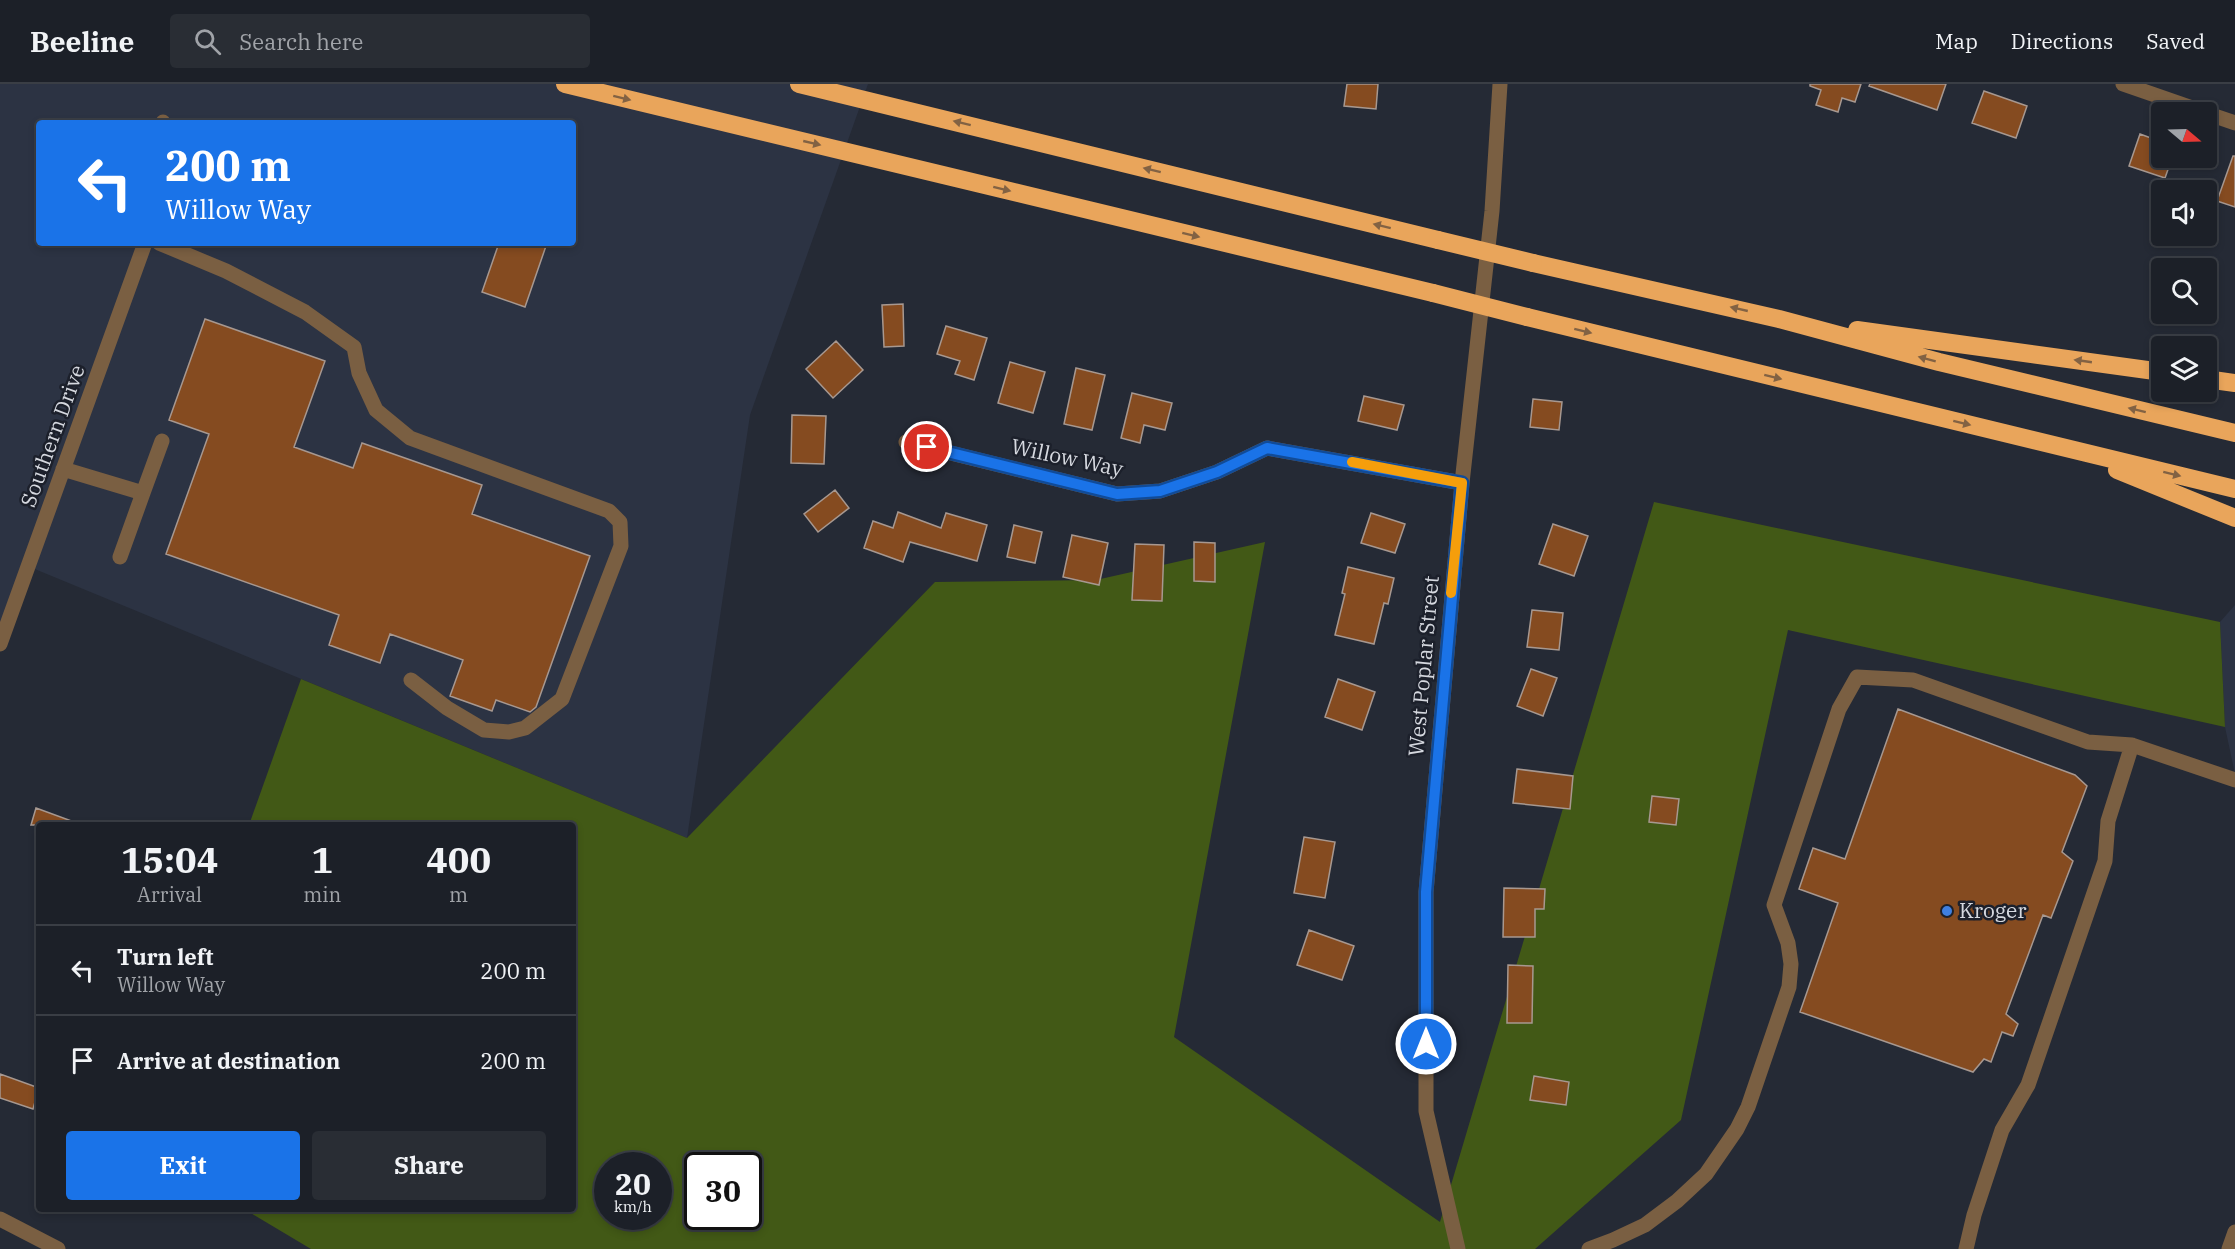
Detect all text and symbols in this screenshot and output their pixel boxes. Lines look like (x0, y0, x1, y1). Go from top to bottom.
search box (170, 14, 590, 68)
text: Beeline (30, 23, 134, 60)
icon: search (191, 25, 224, 58)
text: Search here (239, 27, 363, 56)
text: Map (1935, 27, 1978, 55)
text: Directions (2011, 27, 2113, 55)
text: Saved (2146, 27, 2205, 55)
one-way arrow (613, 93, 631, 103)
north arrow (2151, 102, 2217, 168)
map controls (2151, 102, 2217, 402)
one-way arrow (953, 118, 971, 128)
text: 200 m (165, 138, 291, 193)
one-way arrow (803, 139, 821, 149)
icon: left (66, 144, 144, 222)
one-way arrow (1142, 164, 1161, 174)
button: sound (2151, 180, 2217, 246)
one-way arrow (992, 184, 1011, 194)
text: Willow Way (165, 191, 311, 226)
one-way arrow (1372, 221, 1391, 231)
one-way arrow (1182, 230, 1200, 240)
button: search (2151, 258, 2217, 324)
one-way arrow (1730, 304, 1748, 314)
one-way arrow (1574, 326, 1593, 336)
button: layers (2151, 336, 2217, 402)
one-way arrow (1918, 353, 1937, 363)
one-way arrow (2073, 357, 2092, 366)
street label: Southern Drive (13, 361, 91, 511)
one-way arrow (1764, 372, 1782, 382)
one-way arrow (2128, 404, 2147, 414)
one-way arrow (1953, 419, 1972, 429)
pin (901, 421, 952, 472)
icon: arrive (910, 430, 943, 463)
street label: Willow Way (1009, 432, 1126, 483)
one-way arrow (2163, 470, 2181, 480)
street label: West Poplar Street (1401, 574, 1445, 757)
text: 15:04 (121, 836, 218, 883)
text: 1 (311, 836, 333, 883)
text: 400 (426, 836, 491, 883)
text: Arrival (137, 881, 202, 908)
text: min (303, 881, 341, 908)
text: m (449, 881, 468, 908)
place label: Kroger (1959, 896, 2027, 924)
marker: Kroger (1940, 904, 1954, 918)
text: Turn left (117, 942, 213, 971)
icon: left (66, 954, 99, 987)
text: 200 m (480, 956, 546, 985)
text: Willow Way (117, 971, 225, 998)
position arrow (1394, 1012, 1458, 1076)
icon: arrive (66, 1044, 99, 1077)
text: Arrive at destination (117, 1046, 340, 1075)
text: 200 m (480, 1046, 546, 1075)
button: Exit (66, 1131, 300, 1200)
button: Share (312, 1131, 546, 1200)
speed limit sign: 30 (684, 1152, 762, 1230)
text: 20 (615, 1164, 651, 1203)
text: km/h (614, 1197, 652, 1216)

